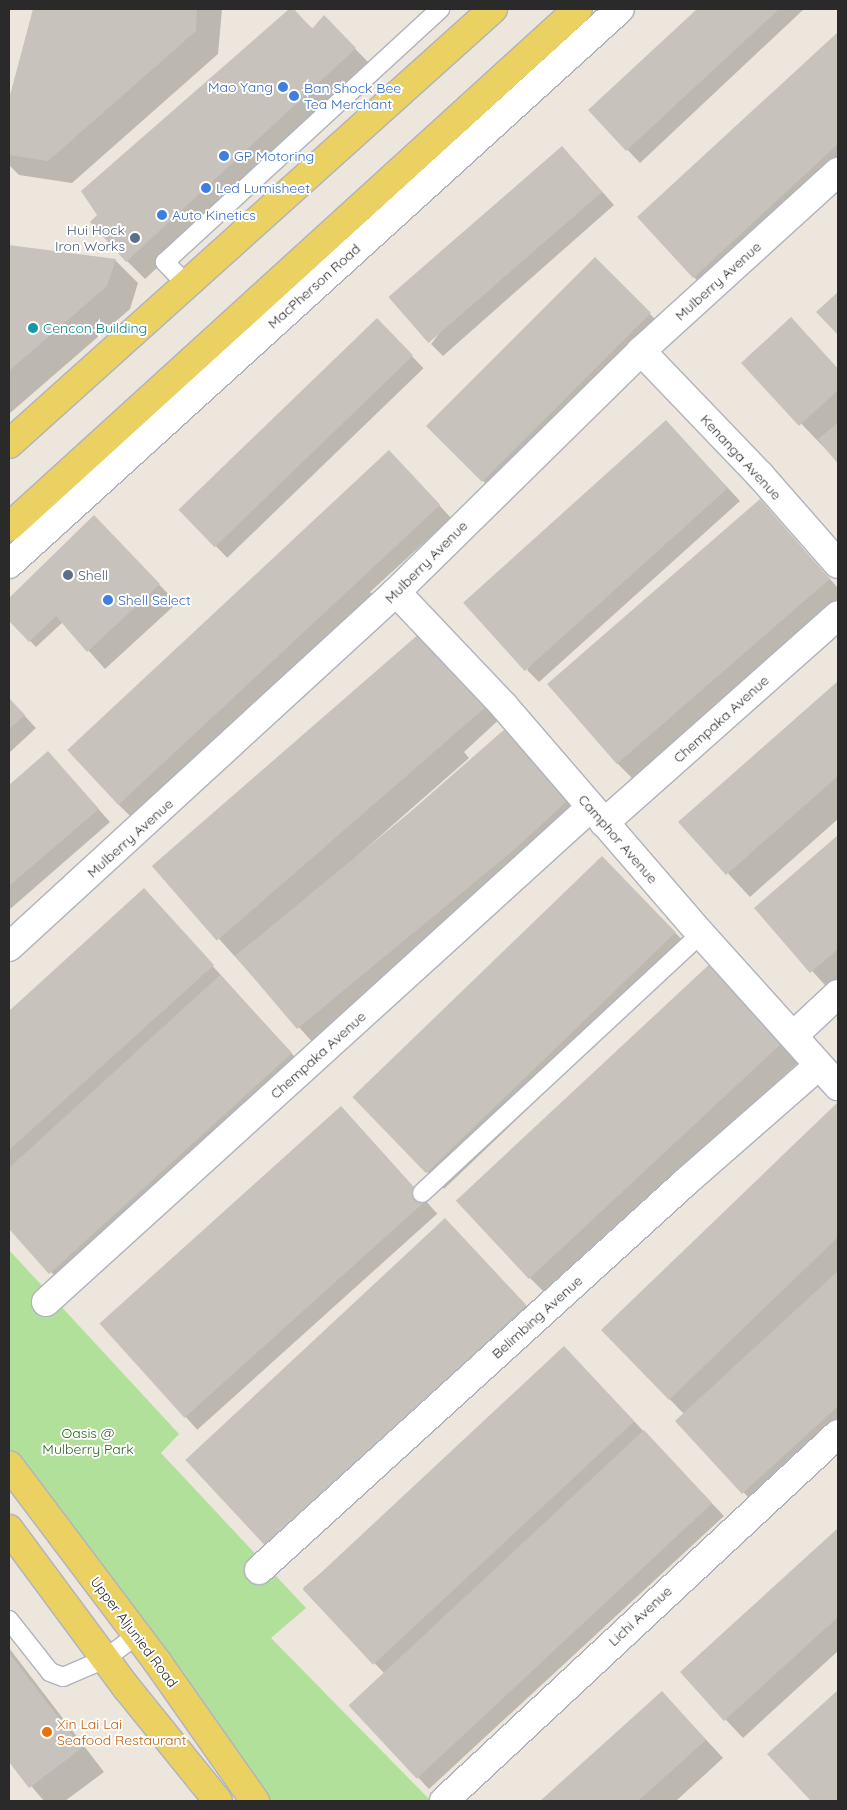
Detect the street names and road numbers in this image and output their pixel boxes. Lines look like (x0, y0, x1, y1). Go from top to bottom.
street label: Mulberry Avenue (672, 238, 764, 324)
street label: MacPherson Road (264, 240, 364, 332)
street label: Kenanga Avenue (697, 411, 785, 503)
street label: Mulberry Avenue (381, 517, 471, 607)
street label: Chempaka Avenue (670, 672, 772, 766)
street label: Camphor Avenue (575, 791, 661, 887)
street label: Mulberry Avenue (84, 795, 176, 881)
street label: Chempaka Avenue (267, 1008, 369, 1102)
street label: Belimbing Avenue (488, 1272, 586, 1362)
street label: Upper Aljunied Road (87, 1573, 181, 1691)
street label: Lichi Avenue (605, 1582, 675, 1650)

